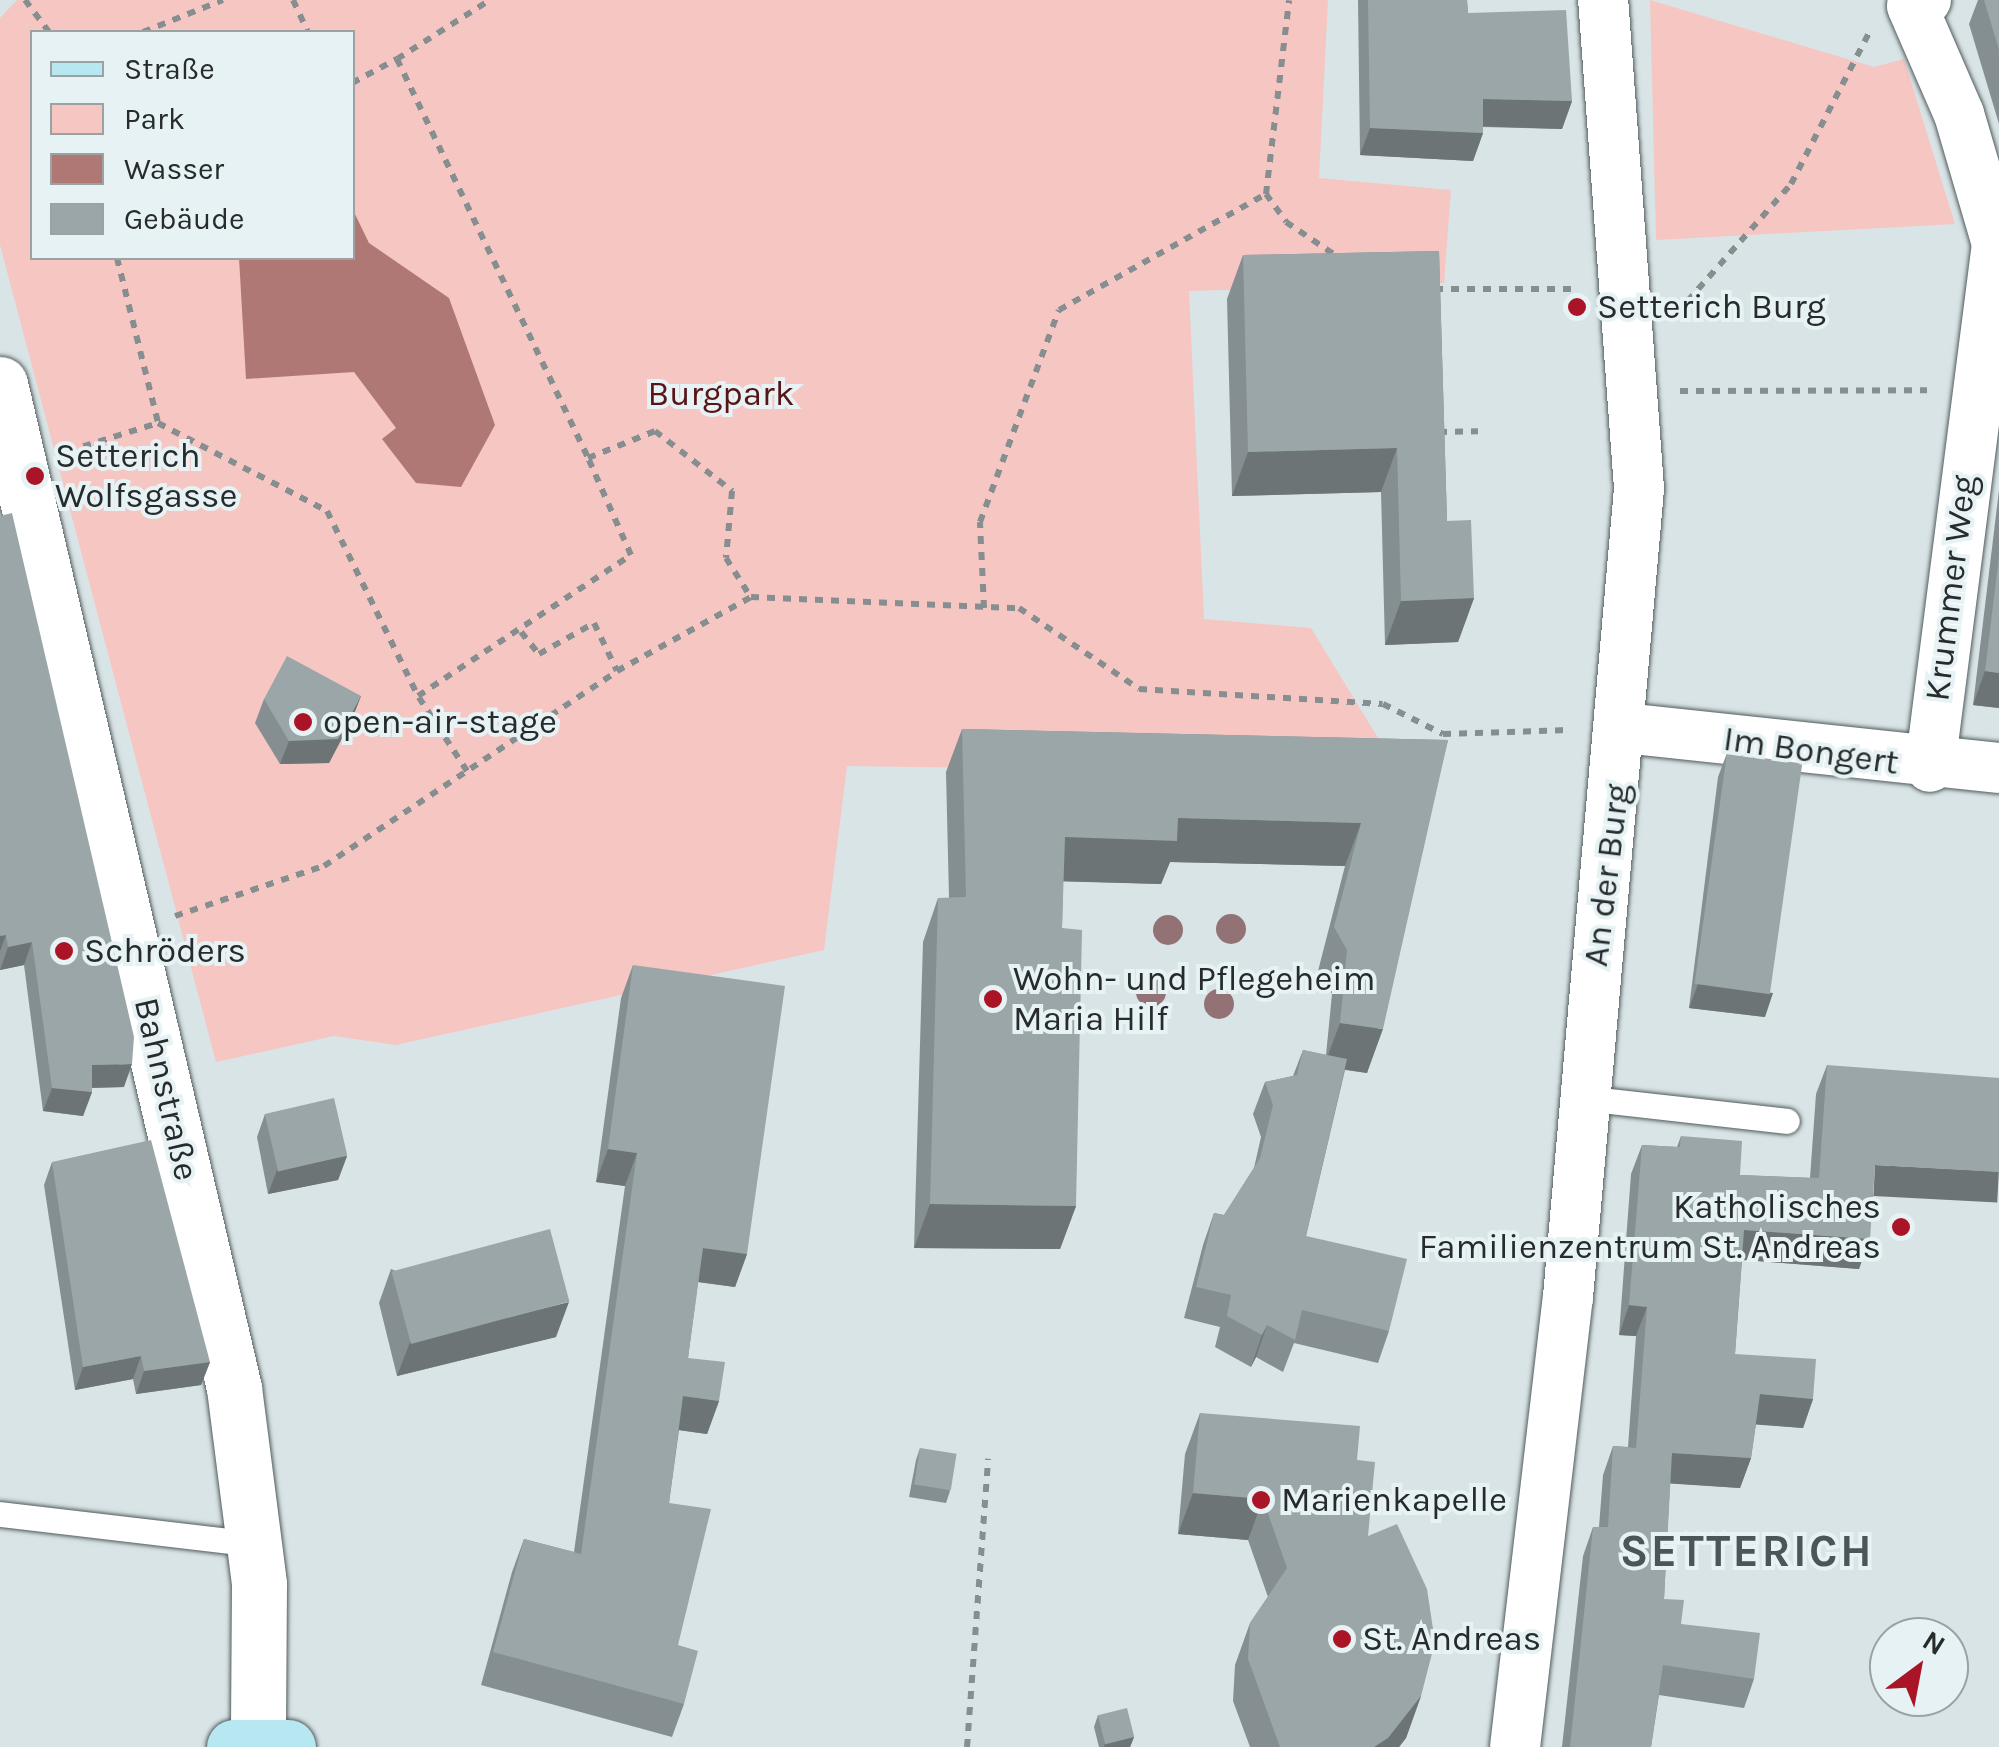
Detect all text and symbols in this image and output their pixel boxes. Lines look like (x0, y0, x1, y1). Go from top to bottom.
legend (30, 30, 355, 260)
text: Straße (124, 51, 215, 87)
text: Park (124, 101, 185, 137)
text: Wasser (124, 151, 224, 187)
text: Gebäude (124, 201, 244, 237)
place label: Setterich Burg (1597, 286, 1826, 328)
marker: Setterich Burg (1566, 296, 1588, 318)
park label: Burgpark (648, 373, 794, 415)
place label: Setterich Wolfsgasse (55, 435, 237, 517)
marker: Setterich Wolfsgasse (24, 465, 46, 487)
street label: Krummer Weg (1916, 473, 1986, 703)
place label: open-air-stage (323, 701, 557, 743)
marker: open-air-stage (292, 711, 314, 733)
street label: Im Bongert (1721, 718, 1901, 784)
street label: An der Burg (1575, 781, 1639, 969)
place label: Schröders (84, 930, 246, 972)
marker: Schröders (53, 940, 75, 962)
place label: Wohn- und Pflegeheim Maria Hilf (1013, 958, 1376, 1040)
marker: Wohn- und Pflegeheim Maria Hilf (982, 988, 1004, 1010)
street label: Bahnstraße (125, 994, 207, 1184)
place label: Katholisches Familienzentrum St. Andreas (1419, 1186, 1881, 1268)
marker: Katholisches Familienzentrum St. Andreas (1890, 1216, 1912, 1238)
place label: Marienkapelle (1281, 1479, 1507, 1521)
marker: Marienkapelle (1250, 1489, 1272, 1511)
district label: SETTERICH (1620, 1525, 1874, 1579)
north arrow (1869, 1617, 1969, 1717)
place label: St. Andreas (1362, 1618, 1541, 1660)
text: N (1917, 1624, 1951, 1662)
marker: St. Andreas (1331, 1628, 1353, 1650)

